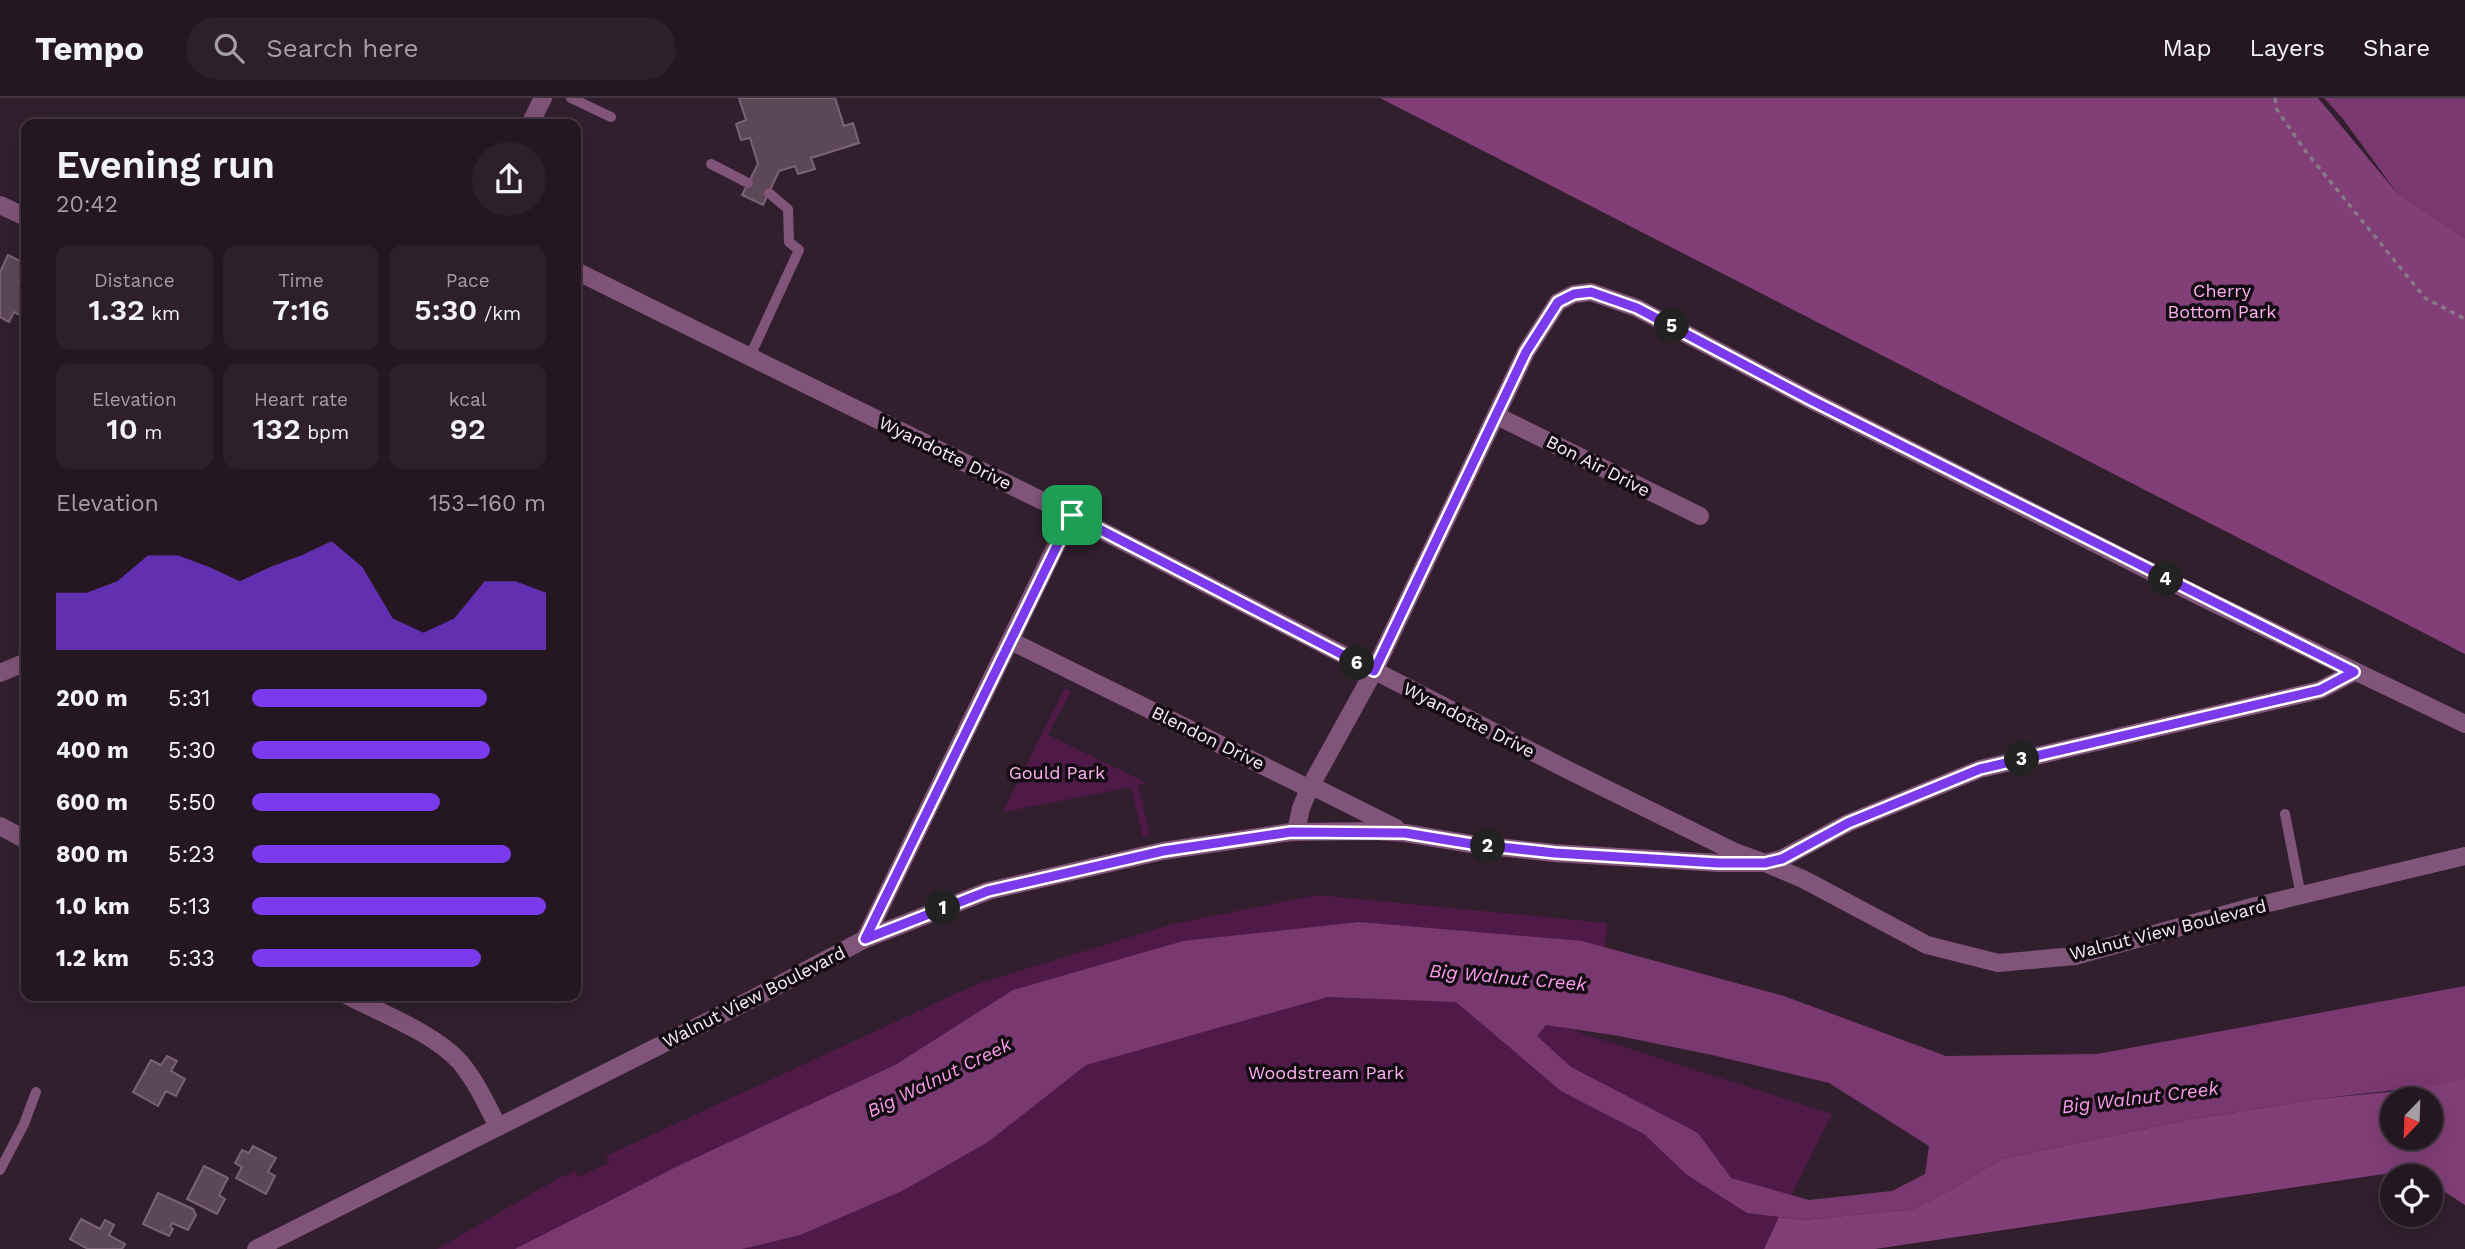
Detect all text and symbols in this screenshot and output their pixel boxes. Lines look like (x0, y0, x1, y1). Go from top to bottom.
search box (186, 17, 676, 80)
text: Tempo (35, 29, 144, 68)
icon: search (210, 29, 248, 67)
text: Search here (266, 33, 419, 63)
text: Map (2163, 34, 2211, 62)
text: Layers (2249, 34, 2325, 62)
text: Share (2363, 34, 2430, 62)
button: share (472, 142, 546, 216)
text: Evening run (56, 143, 275, 187)
text: 20:42 (56, 191, 118, 218)
text: Distance (94, 269, 175, 292)
text: Time (278, 269, 324, 292)
text: Pace (446, 269, 490, 292)
park label: Cherry Bottom Park (2167, 280, 2277, 322)
text: 1.32 (88, 292, 145, 327)
text: 7:16 (272, 292, 330, 327)
text: 5:30 (414, 292, 477, 327)
text: km (145, 302, 180, 325)
text: /km (477, 302, 521, 325)
pin: 5 (1654, 308, 1690, 344)
text: 5 (1666, 314, 1677, 337)
text: Elevation (92, 388, 177, 411)
text: Heart rate (254, 388, 348, 411)
text: kcal (449, 388, 486, 411)
text: 10 (106, 411, 138, 446)
text: 132 (253, 411, 301, 446)
text: 92 (450, 411, 486, 446)
street label: Wyandotte Drive (876, 411, 1015, 494)
text: m (138, 421, 162, 444)
text: bpm (301, 421, 349, 444)
street label: Bon Air Drive (1543, 430, 1654, 501)
pin (1042, 485, 1102, 545)
text: Elevation (56, 490, 159, 517)
text: 153–160 m (429, 490, 546, 517)
icon: arrive (1053, 496, 1091, 534)
pin: 4 (2148, 561, 2184, 596)
text: 4 (2159, 567, 2172, 590)
pin: 6 (1340, 646, 1374, 680)
text: 6 (1351, 651, 1362, 674)
street label: Wyandotte Drive (1400, 677, 1539, 762)
text: 200 m (56, 685, 128, 712)
text: 5:31 (168, 685, 211, 712)
street label: Blendon Drive (1148, 701, 1268, 774)
text: 400 m (56, 737, 129, 764)
text: 5:30 (168, 737, 216, 764)
pin: 3 (2004, 742, 2039, 776)
text: 3 (2016, 747, 2027, 770)
park label: Gould Park (1009, 762, 1105, 783)
text: 600 m (56, 789, 128, 816)
text: 5:50 (168, 789, 216, 816)
pin: 2 (1470, 828, 1506, 864)
text: 2 (1482, 834, 1493, 857)
text: 800 m (56, 841, 128, 868)
text: 5:23 (168, 841, 215, 868)
pin: 1 (926, 890, 960, 926)
text: 1.0 km (56, 893, 130, 920)
text: 5:13 (168, 893, 211, 920)
street label: Walnut View Boulevard (2067, 895, 2268, 964)
text: 1 (938, 896, 947, 919)
street label: Walnut View Boulevard (659, 941, 849, 1052)
text: 1.2 km (56, 945, 129, 972)
text: 5:33 (168, 945, 215, 972)
water label: Big Walnut Creek (1428, 959, 1588, 996)
water label: Big Walnut Creek (863, 1032, 1016, 1122)
park label: Woodstream Park (1248, 1062, 1404, 1083)
water label: Big Walnut Creek (2060, 1076, 2221, 1119)
north arrow (2380, 1087, 2443, 1150)
map controls (2380, 1087, 2443, 1227)
button: locate (2380, 1164, 2443, 1227)

